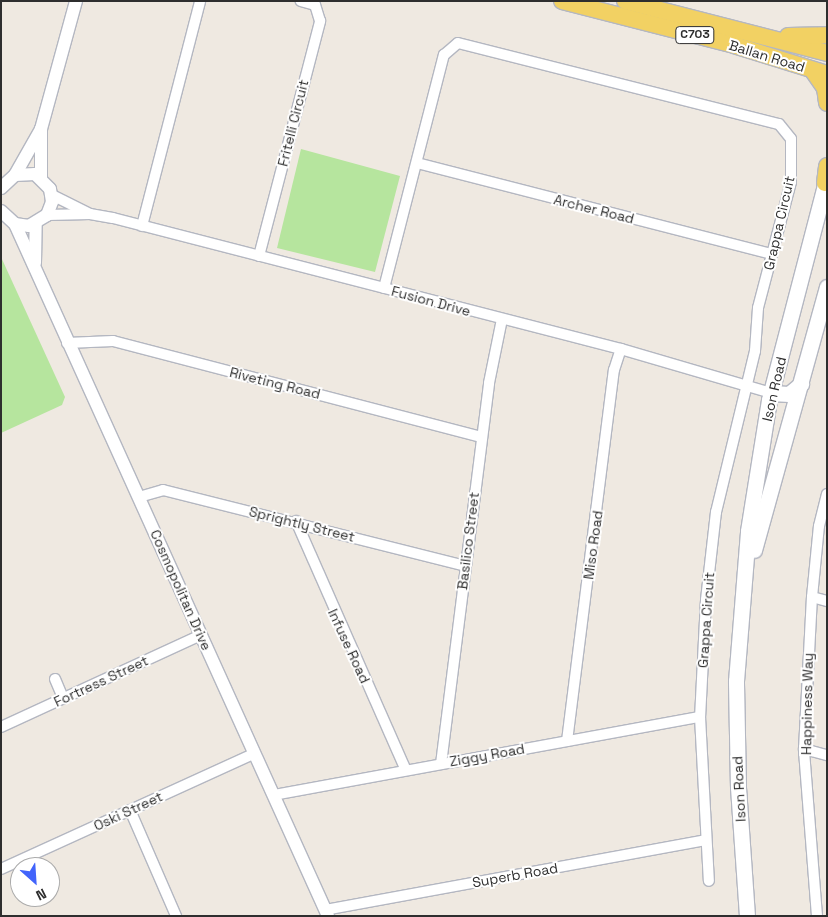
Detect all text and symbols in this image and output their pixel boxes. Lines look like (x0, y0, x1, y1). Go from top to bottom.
road number: C703 (675, 26, 715, 44)
street label: Ballan Road (727, 36, 807, 76)
street label: Fritelli Circuit (274, 78, 312, 168)
street label: Grappa Circuit (760, 174, 798, 272)
street label: Archer Road (552, 191, 636, 227)
street label: Fusion Drive (390, 282, 472, 320)
street label: Ison Road (758, 355, 790, 423)
street label: Riveting Road (228, 364, 322, 402)
street label: Basilico Street (454, 491, 482, 591)
street label: Sprightly Street (247, 503, 357, 545)
street label: Miso Road (580, 509, 606, 581)
street label: Cosmopolitan Drive (147, 527, 215, 653)
street label: Grappa Circuit (694, 571, 718, 669)
street label: Infuse Road (324, 606, 374, 686)
street label: Fortress Street (51, 652, 151, 710)
street label: Happiness Way (798, 653, 816, 755)
street label: Ziggy Road (448, 740, 526, 770)
street label: Ison Road (729, 756, 749, 822)
street label: Oski Street (91, 788, 165, 834)
north arrow (10, 857, 60, 907)
street label: Superb Road (471, 859, 559, 891)
text: N (33, 884, 49, 905)

